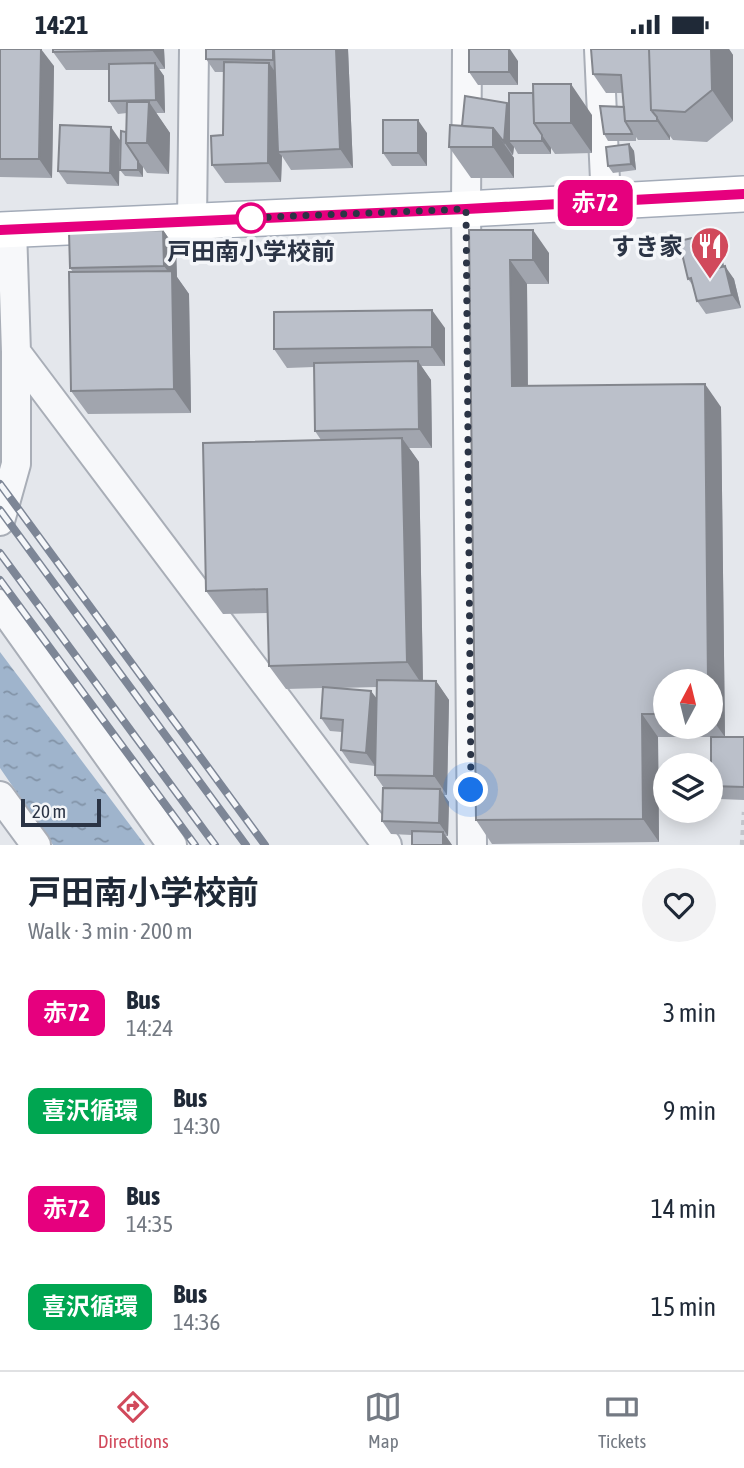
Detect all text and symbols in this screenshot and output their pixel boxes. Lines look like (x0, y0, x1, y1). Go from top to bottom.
text: 14:21 (35, 10, 89, 40)
line badge: 赤72 (555, 180, 635, 226)
text: 赤72 (572, 189, 618, 216)
marker: 戸田南小学校前 (236, 203, 266, 233)
restaurant icon: すき家 (689, 225, 731, 280)
place label: すき家 (611, 233, 683, 260)
place label: 戸田南小学校前 (167, 238, 335, 265)
north arrow (653, 669, 723, 739)
map controls (653, 669, 723, 823)
button: layers (653, 753, 723, 823)
your location (453, 772, 488, 807)
scale bar (21, 796, 102, 828)
text: 20 m (32, 800, 66, 822)
button: heart (642, 868, 716, 942)
text: 戸田南小学校前 (28, 873, 259, 911)
text: Walk · 3 min · 200 m (28, 918, 192, 944)
text: Bus (126, 985, 160, 1015)
text: 3 min (663, 998, 716, 1028)
text: 赤72 (43, 999, 90, 1026)
text: 14:24 (126, 1015, 173, 1041)
text: Bus (173, 1083, 207, 1113)
text: 9 min (663, 1096, 716, 1126)
text: 喜沢循環 (42, 1097, 138, 1124)
text: 14:30 (173, 1113, 220, 1139)
text: Bus (126, 1181, 160, 1211)
text: 14 min (651, 1194, 716, 1224)
text: 赤72 (43, 1195, 90, 1222)
text: 14:35 (126, 1211, 173, 1237)
text: Bus (173, 1279, 207, 1309)
text: 15 min (651, 1292, 716, 1322)
text: 喜沢循環 (42, 1293, 138, 1320)
text: 14:36 (173, 1309, 220, 1335)
tab: Directions (98, 1388, 169, 1452)
tab: Map (364, 1388, 402, 1452)
tab: Tickets (598, 1388, 646, 1452)

